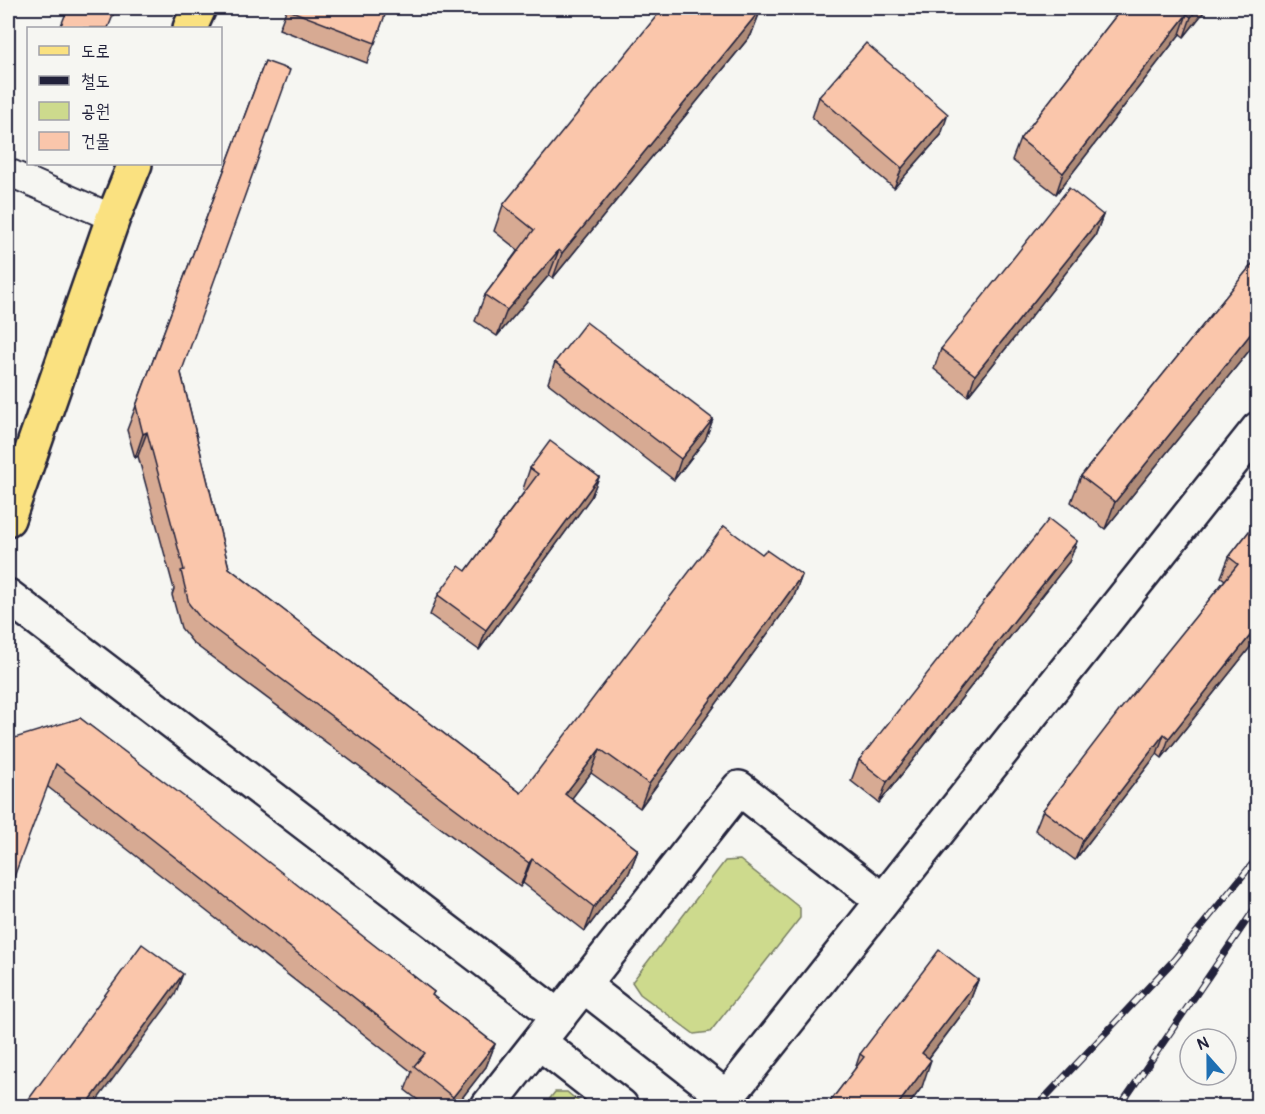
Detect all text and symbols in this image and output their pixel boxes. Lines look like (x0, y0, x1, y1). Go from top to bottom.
legend (27, 27, 222, 165)
text: 도로 (81, 40, 110, 63)
text: 철도 (81, 70, 110, 93)
text: 공원 (81, 100, 110, 123)
text: 건물 (81, 130, 110, 153)
north arrow (1178, 1027, 1238, 1087)
text: N (1194, 1033, 1212, 1055)

